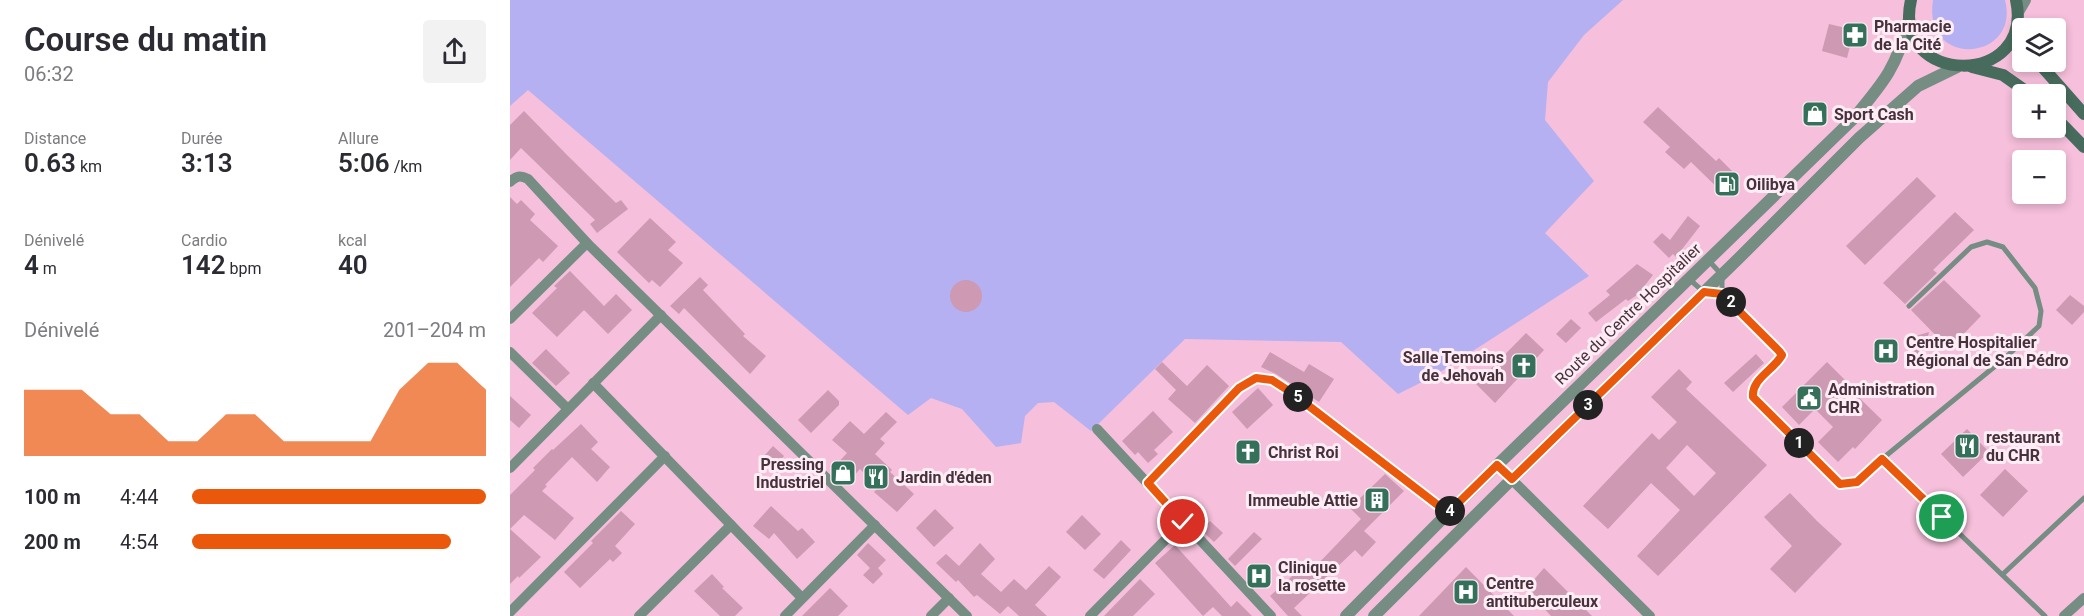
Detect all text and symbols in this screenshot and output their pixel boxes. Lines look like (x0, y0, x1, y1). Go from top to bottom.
place label: Pharmacie de la Cité (1874, 17, 1952, 54)
map controls (2012, 18, 2066, 204)
button: layers (2012, 18, 2066, 72)
text: Course du matin (24, 20, 267, 59)
button: share (423, 20, 486, 83)
pharmacy icon: Pharmacie de la Cité (1840, 20, 1870, 50)
text: 06:32 (24, 62, 74, 86)
button: + (2012, 84, 2066, 138)
shop icon: Sport Cash (1800, 99, 1830, 129)
place label: Sport Cash (1834, 105, 1914, 124)
text: Distance (24, 129, 86, 148)
text: Durée (181, 129, 223, 148)
text: Allure (338, 129, 379, 148)
text: 0.63 (24, 148, 76, 178)
text: 3:13 (181, 148, 233, 178)
text: 5:06 (338, 148, 390, 178)
button: − (2012, 150, 2066, 204)
text: km (76, 157, 102, 176)
text: /km (390, 157, 422, 176)
fuel station icon: Oilibya (1712, 169, 1742, 199)
place label: Oilibya (1746, 175, 1796, 194)
text: Dénivelé (24, 231, 84, 250)
text: Cardio (181, 231, 227, 250)
text: kcal (338, 231, 367, 250)
street label: Route du Centre Hospitalier (1551, 239, 1705, 389)
text: 4 (24, 250, 39, 280)
text: 142 (181, 250, 226, 280)
text: 40 (338, 250, 368, 280)
text: m (39, 259, 57, 278)
text: bpm (226, 259, 262, 278)
pin: 2 (1716, 287, 1746, 317)
text: 2 (1726, 292, 1736, 311)
text: Dénivelé (24, 318, 99, 342)
text: 201–204 m (383, 318, 486, 342)
place label: Centre Hospitalier Régional de San Pédro (1906, 333, 2069, 370)
hospital icon: Centre Hospitalier Régional de San Pédro (1871, 336, 1901, 366)
place label: Salle Temoins de Jehovah (1403, 348, 1504, 385)
church icon: Salle Temoins de Jehovah (1509, 351, 1539, 381)
place label: Administration CHR (1828, 380, 1935, 417)
pin: 5 (1283, 382, 1313, 412)
public building icon: Administration CHR (1794, 383, 1824, 413)
text: 5 (1293, 387, 1303, 406)
pin: 3 (1573, 390, 1603, 420)
text: 3 (1583, 395, 1593, 414)
pin: 1 (1784, 428, 1814, 458)
place label: restaurant du CHR (1986, 428, 2061, 465)
restaurant icon: restaurant du CHR (1952, 431, 1982, 461)
text: 1 (1794, 433, 1804, 452)
church icon: Christ Roi (1233, 437, 1263, 467)
place label: Christ Roi (1268, 443, 1339, 462)
place label: Pressing Industriel (756, 455, 824, 492)
shop icon: Pressing Industriel (828, 458, 858, 488)
restaurant icon: Jardin d'éden (861, 462, 891, 492)
place label: Jardin d'éden (896, 468, 992, 487)
text: 100 m (24, 485, 81, 509)
text: 4:44 (120, 485, 159, 509)
building icon: Immeuble Attie (1362, 485, 1392, 515)
place label: Immeuble Attie (1248, 491, 1358, 510)
pin (1916, 491, 1967, 542)
pin (1157, 496, 1208, 547)
pin: 4 (1435, 496, 1465, 526)
icon: arrive (1925, 500, 1958, 533)
text: 4 (1445, 501, 1455, 520)
icon: check (1166, 505, 1199, 538)
text: 200 m (24, 530, 81, 554)
text: 4:54 (120, 530, 159, 554)
place label: Clinique la rosette (1278, 558, 1346, 595)
hospital icon: Clinique la rosette (1244, 561, 1274, 591)
place label: Centre antituberculeux (1486, 574, 1599, 611)
hospital icon: Centre antituberculeux (1451, 577, 1481, 607)

